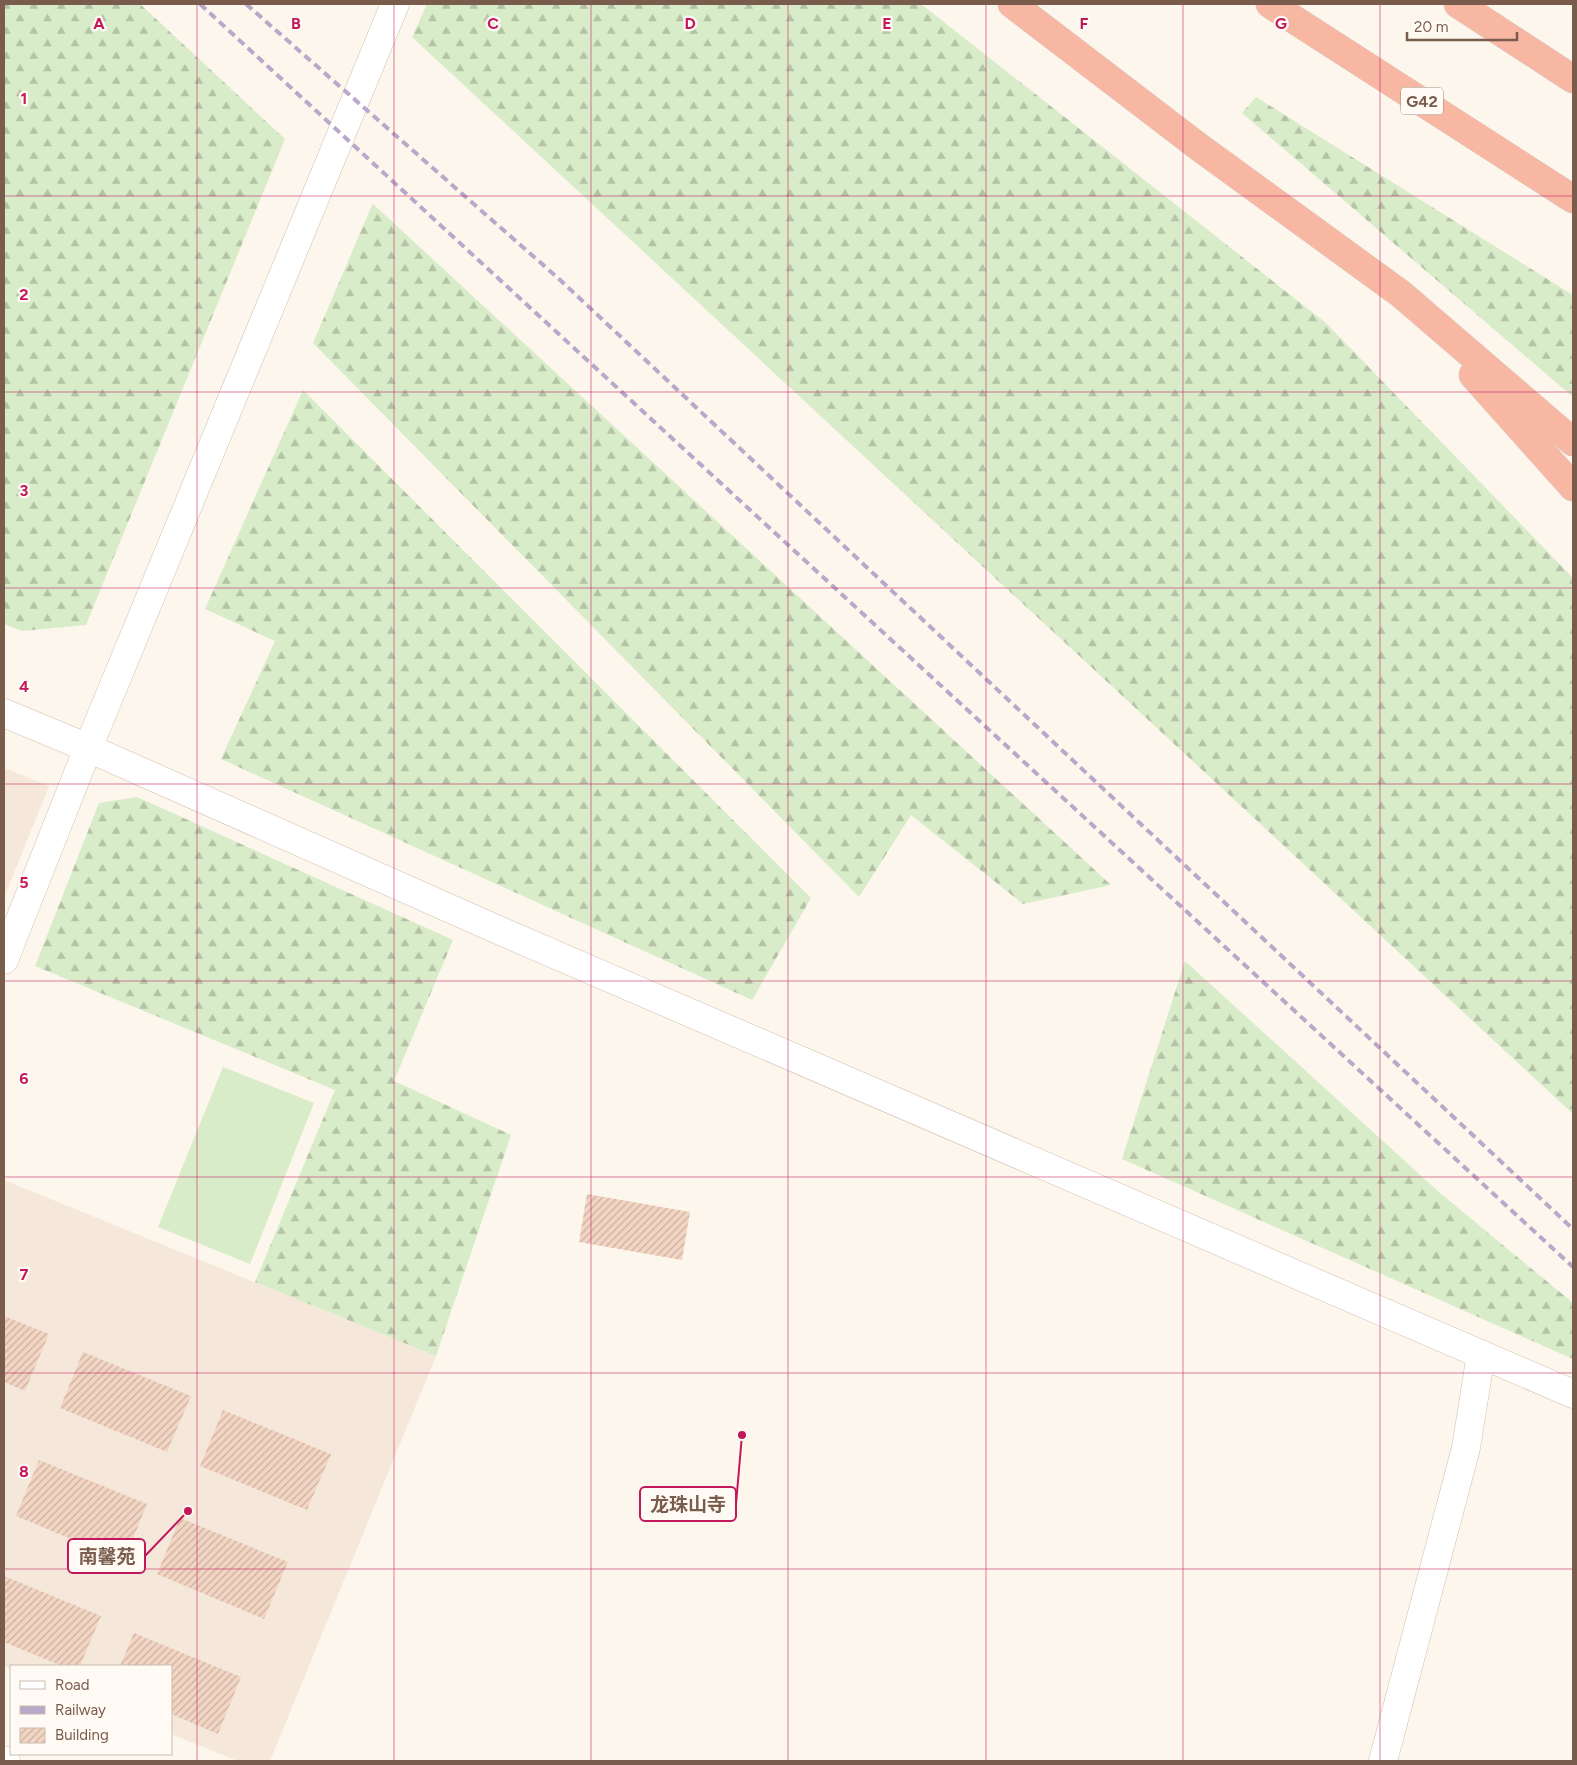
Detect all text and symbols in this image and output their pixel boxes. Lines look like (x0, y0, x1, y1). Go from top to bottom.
scale bar (1407, 10, 1517, 42)
text: A (93, 14, 105, 33)
text: B (291, 14, 301, 33)
text: C (487, 14, 499, 33)
text: D (684, 14, 696, 33)
text: E (882, 14, 892, 33)
text: F (1080, 14, 1089, 33)
text: G (1275, 14, 1287, 33)
text: 20 m (1414, 18, 1448, 36)
road number: G42 (1401, 88, 1443, 114)
text: 1 (21, 89, 27, 108)
text: 2 (19, 285, 29, 304)
text: 3 (20, 481, 29, 500)
text: 4 (19, 677, 29, 696)
text: 5 (19, 873, 29, 892)
text: 6 (19, 1069, 29, 1088)
text: 7 (20, 1265, 29, 1284)
text: 8 (19, 1462, 29, 1481)
callout: 龙珠山寺 (640, 1487, 736, 1521)
text: 龙珠山寺 (650, 1493, 726, 1516)
callout: 南馨苑 (68, 1539, 145, 1573)
text: 南馨苑 (78, 1545, 136, 1568)
legend (10, 1665, 172, 1755)
text: Road (55, 1676, 90, 1694)
text: Railway (55, 1701, 106, 1719)
text: Building (55, 1726, 109, 1744)

